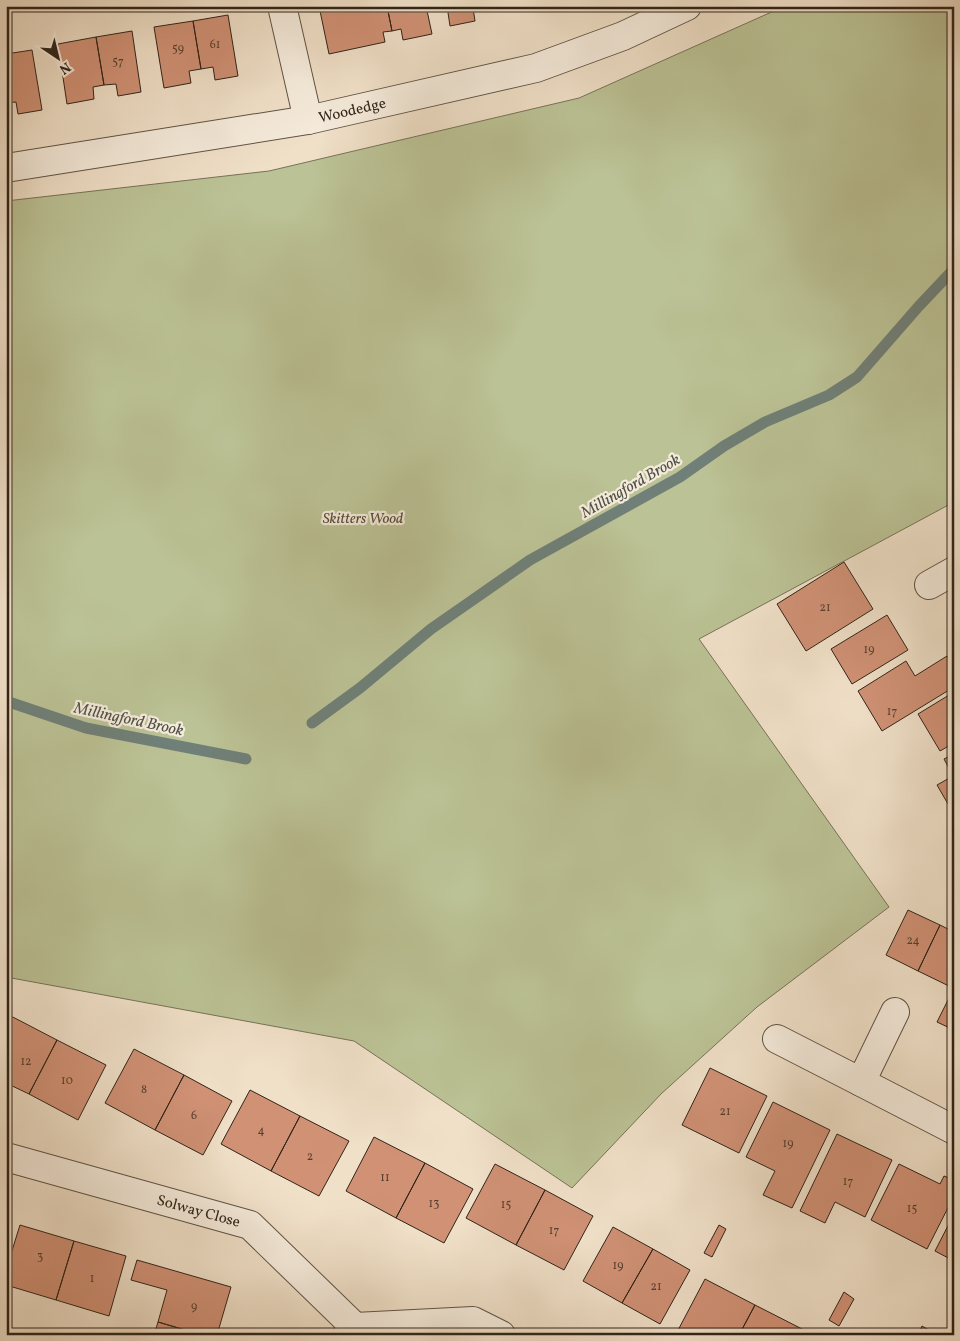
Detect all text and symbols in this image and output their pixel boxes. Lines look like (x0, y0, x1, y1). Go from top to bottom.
north arrow (32, 32, 82, 82)
house number: 61 (210, 37, 220, 53)
house number: 59 (172, 41, 184, 57)
house number: 57 (112, 54, 124, 70)
text: N (55, 57, 74, 78)
street label: Woodedge (317, 94, 388, 129)
water label: Millingford Brook (576, 449, 685, 525)
park label: Skitters Wood (323, 509, 403, 530)
house number: 21 (819, 600, 831, 616)
house number: 19 (864, 642, 874, 658)
water label: Millingford Brook (71, 697, 186, 742)
house number: 17 (887, 704, 897, 720)
house number: 24 (906, 933, 920, 949)
house number: 12 (20, 1054, 32, 1070)
house number: 10 (61, 1073, 73, 1089)
house number: 8 (141, 1082, 147, 1098)
house number: 21 (719, 1104, 731, 1120)
house number: 6 (191, 1108, 197, 1124)
house number: 4 (257, 1123, 265, 1139)
house number: 19 (783, 1136, 793, 1152)
house number: 2 (307, 1149, 313, 1165)
house number: 11 (380, 1170, 390, 1186)
house number: 17 (843, 1174, 853, 1190)
street label: Solway Close (154, 1191, 242, 1234)
house number: 13 (429, 1196, 439, 1212)
house number: 15 (501, 1197, 511, 1213)
house number: 15 (907, 1201, 917, 1217)
house number: 17 (549, 1223, 559, 1239)
house number: 3 (37, 1249, 43, 1265)
house number: 19 (613, 1258, 623, 1274)
house number: 1 (90, 1271, 94, 1287)
house number: 21 (650, 1279, 662, 1295)
house number: 9 (191, 1299, 197, 1315)

